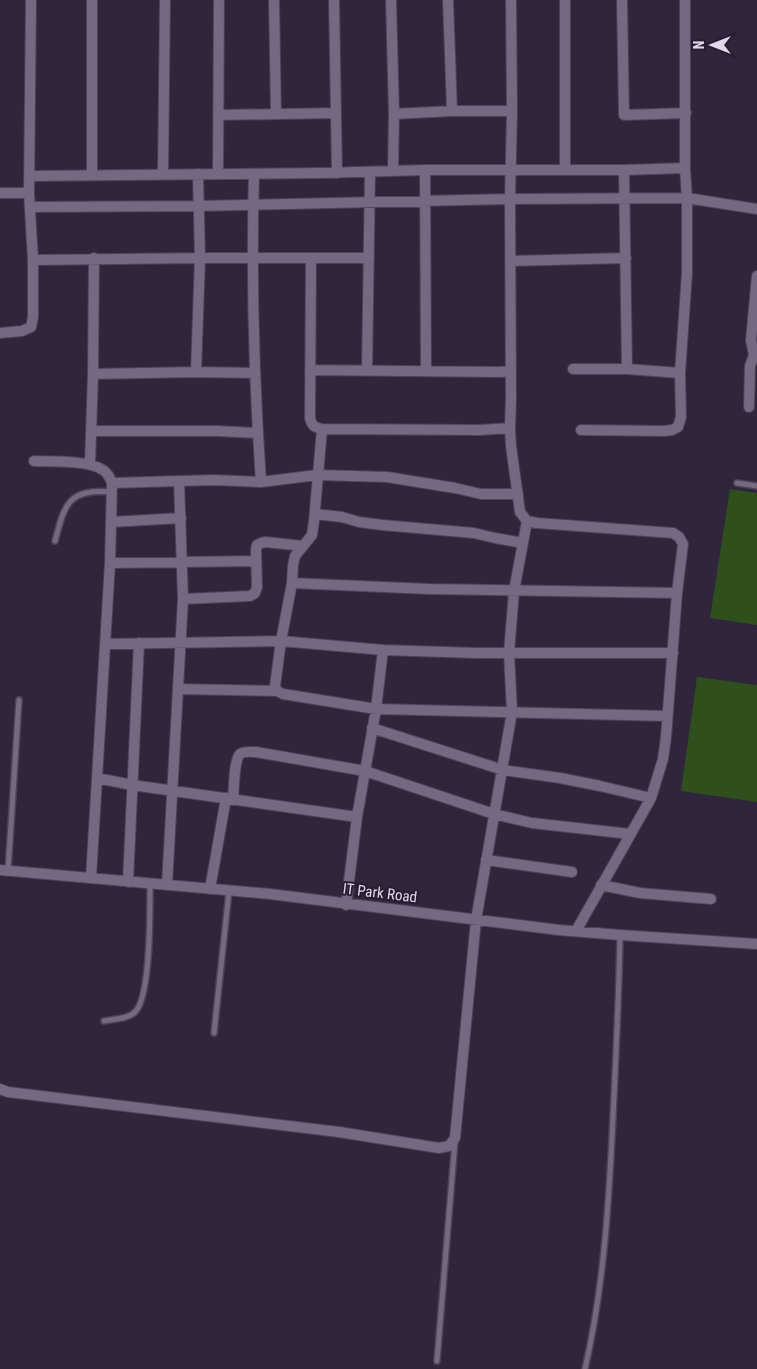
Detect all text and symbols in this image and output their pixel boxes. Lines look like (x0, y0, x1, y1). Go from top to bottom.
north arrow (687, 20, 737, 70)
text: N (691, 41, 707, 49)
street label: IT Park Road (342, 880, 418, 906)

